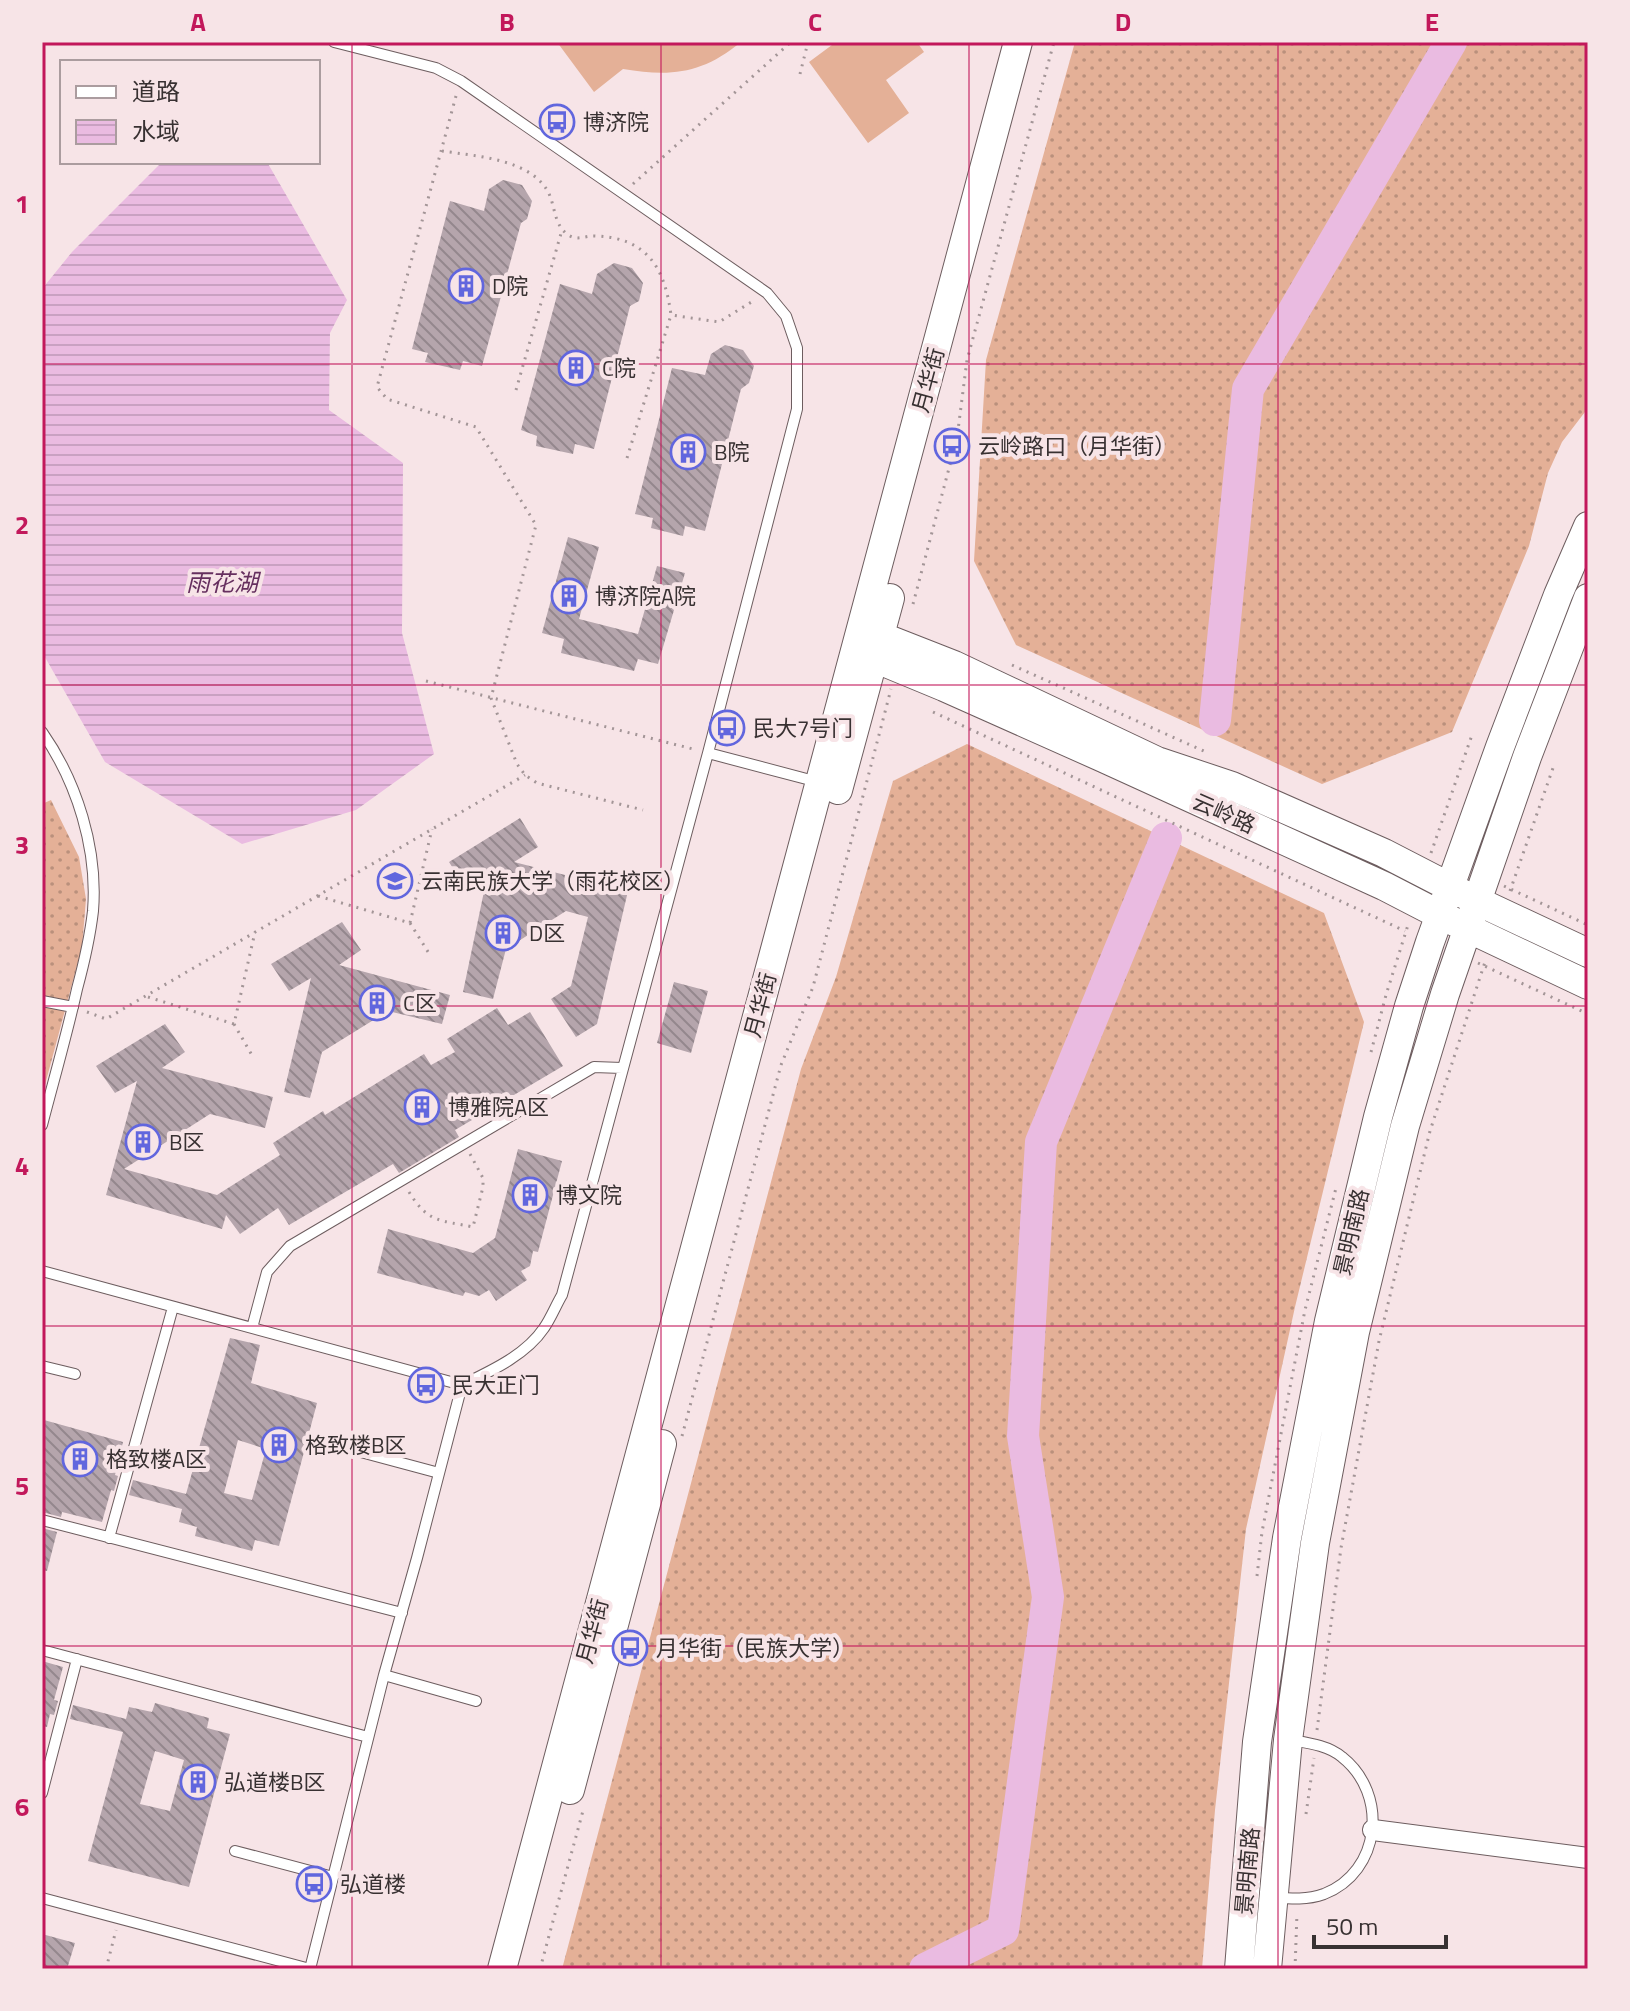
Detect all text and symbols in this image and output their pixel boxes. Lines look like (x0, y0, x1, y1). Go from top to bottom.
text: A (190, 2, 206, 41)
text: B (499, 2, 515, 41)
text: C (808, 2, 822, 41)
text: D (1115, 2, 1131, 41)
text: E (1425, 2, 1439, 41)
legend (60, 60, 320, 164)
text: 道路 (132, 73, 180, 109)
bus stop icon: 博济院 (538, 103, 576, 141)
place label: 博济院 (583, 105, 649, 139)
text: 水域 (132, 113, 180, 149)
text: 1 (15, 184, 29, 223)
building icon: D院 (447, 267, 485, 305)
place label: D院 (492, 269, 528, 303)
street label: 月华街 (903, 344, 953, 416)
building icon: C院 (557, 349, 595, 387)
place label: C院 (602, 351, 636, 385)
bus stop icon: 云岭路口（月华街） (933, 427, 971, 465)
place label: 云岭路口（月华街） (978, 429, 1176, 463)
building icon: B院 (669, 433, 707, 471)
place label: B院 (714, 435, 750, 469)
text: 2 (15, 505, 29, 544)
water label: 雨花湖 (186, 564, 262, 600)
building icon: 博济院A院 (550, 577, 588, 615)
place label: 博济院A院 (595, 579, 696, 613)
bus stop icon: 民大7号门 (708, 709, 746, 747)
place label: 民大7号门 (753, 711, 853, 745)
street label: 云岭路 (1187, 784, 1261, 842)
text: 3 (15, 825, 29, 864)
school or university icon: 云南民族大学（雨花校区） (376, 862, 414, 900)
place label: 云南民族大学（雨花校区） (421, 864, 685, 898)
building icon: D区 (484, 914, 522, 952)
place label: D区 (529, 916, 565, 950)
street label: 月华街 (735, 969, 785, 1041)
building icon: C区 (358, 984, 396, 1022)
place label: C区 (403, 986, 437, 1020)
building icon: 博雅院A区 (403, 1088, 441, 1126)
place label: 博雅院A区 (448, 1090, 549, 1124)
building icon: B区 (124, 1123, 162, 1161)
place label: B区 (169, 1125, 205, 1159)
text: 4 (15, 1146, 29, 1185)
building icon: 博文院 (511, 1176, 549, 1214)
place label: 博文院 (556, 1178, 622, 1212)
street label: 景明南路 (1325, 1185, 1377, 1279)
bus stop icon: 民大正门 (407, 1366, 445, 1404)
place label: 民大正门 (452, 1368, 540, 1402)
building icon: 格致楼B区 (260, 1426, 298, 1464)
place label: 格致楼B区 (305, 1428, 407, 1462)
building icon: 格致楼A区 (61, 1440, 99, 1478)
place label: 格致楼A区 (106, 1442, 207, 1476)
text: 5 (15, 1466, 29, 1505)
street label: 月华街 (567, 1595, 617, 1667)
bus stop icon: 月华街（民族大学） (611, 1629, 649, 1667)
place label: 月华街（民族大学） (656, 1631, 854, 1665)
building icon: 弘道楼B区 (179, 1763, 217, 1801)
place label: 弘道楼B区 (224, 1765, 326, 1799)
text: 6 (15, 1787, 29, 1826)
street label: 景明南路 (1226, 1826, 1268, 1916)
bus stop icon: 弘道楼 (295, 1865, 333, 1903)
place label: 弘道楼 (340, 1867, 406, 1901)
scale bar (1314, 1899, 1446, 1949)
text: 50 m (1326, 1908, 1378, 1944)

